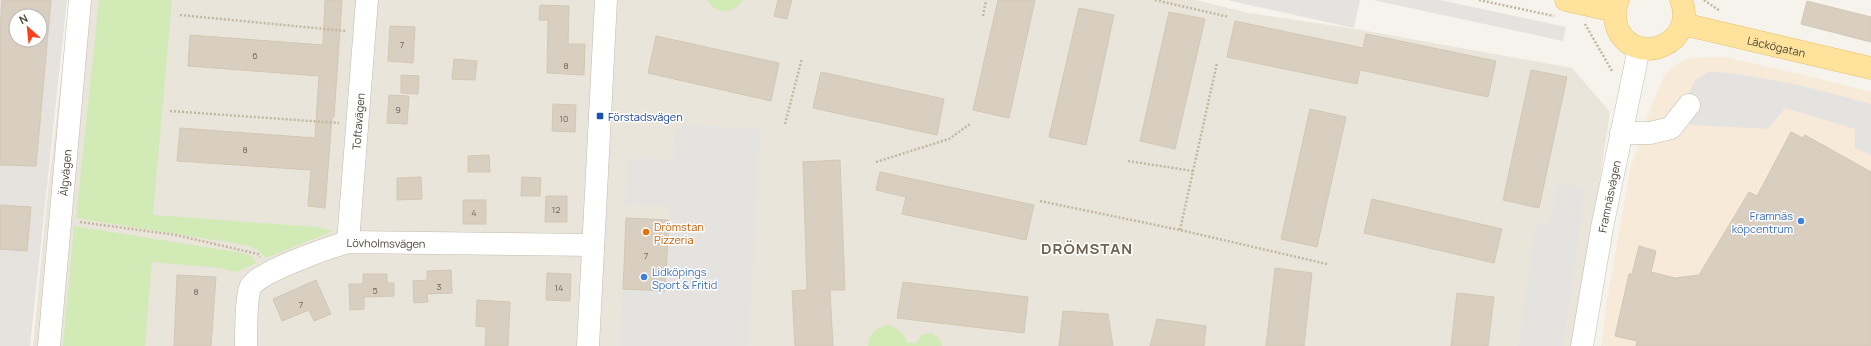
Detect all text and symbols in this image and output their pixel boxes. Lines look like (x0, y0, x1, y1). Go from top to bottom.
north arrow (8, 8, 48, 48)
text: N (16, 10, 30, 27)
street label: Läckögatan (1746, 32, 1807, 60)
house number: 7 (400, 38, 405, 51)
house number: 6 (252, 49, 258, 62)
house number: 8 (563, 59, 569, 72)
street label: Toftavägen (348, 92, 367, 150)
house number: 9 (395, 103, 401, 116)
place label: Förstadsvägen (608, 109, 683, 124)
marker: Förstadsvägen (595, 111, 605, 121)
house number: 10 (560, 112, 569, 125)
house number: 8 (242, 143, 248, 156)
street label: Älgvägen (55, 149, 74, 197)
street label: Framnäsvägen (1594, 159, 1623, 234)
house number: 12 (552, 203, 560, 216)
house number: 4 (471, 206, 477, 219)
place label: Framnäs köpcentrum (1732, 208, 1793, 236)
marker: Framnäs köpcentrum (1796, 216, 1806, 226)
place label: Drömstan Pizzeria (654, 219, 704, 247)
marker: Drömstan Pizzeria (641, 227, 651, 237)
street label: Lövholmsvägen (347, 234, 426, 250)
district label: DRÖMSTAN (1041, 238, 1133, 259)
house number: 7 (644, 249, 649, 262)
place label: Lidköpings Sport & Fritid (652, 264, 717, 292)
marker: Lidköpings Sport & Fritid (639, 272, 649, 282)
house number: 3 (437, 280, 442, 293)
house number: 14 (555, 281, 563, 294)
house number: 5 (372, 284, 378, 297)
house number: 8 (193, 285, 199, 298)
house number: 7 (299, 298, 304, 311)

